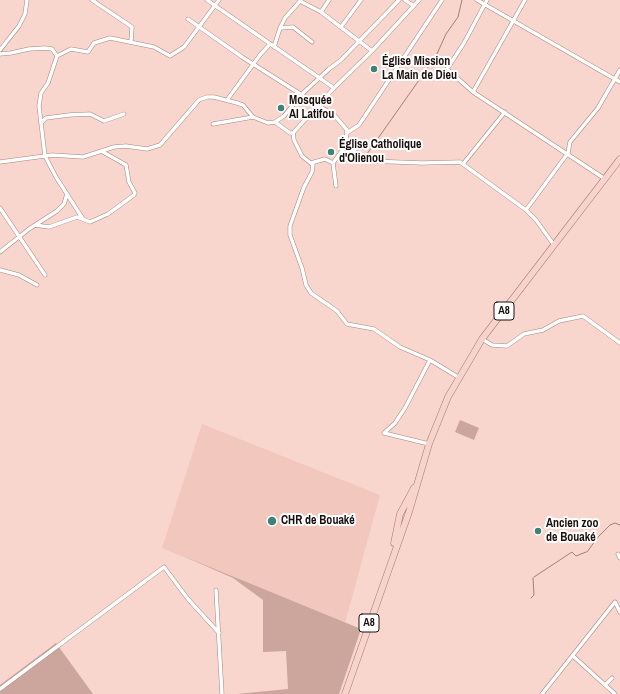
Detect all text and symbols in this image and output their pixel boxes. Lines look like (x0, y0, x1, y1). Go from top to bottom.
place label: Église Mission La Main de Dieu (382, 55, 457, 83)
marker: Église Mission La Main de Dieu (369, 64, 379, 74)
place label: Mosquée Al Latifou (289, 94, 334, 122)
marker: Mosquée Al Latifou (276, 103, 286, 113)
place label: Église Catholique d'Olienou (339, 138, 422, 166)
marker: Église Catholique d'Olienou (326, 147, 336, 157)
road number: A8 (494, 302, 514, 320)
place label: CHR de Bouaké (281, 514, 355, 528)
marker: CHR de Bouaké (266, 515, 278, 527)
place label: Ancien zoo de Bouaké (546, 517, 598, 545)
marker: Ancien zoo de Bouaké (533, 526, 543, 536)
road number: A8 (359, 614, 379, 632)

